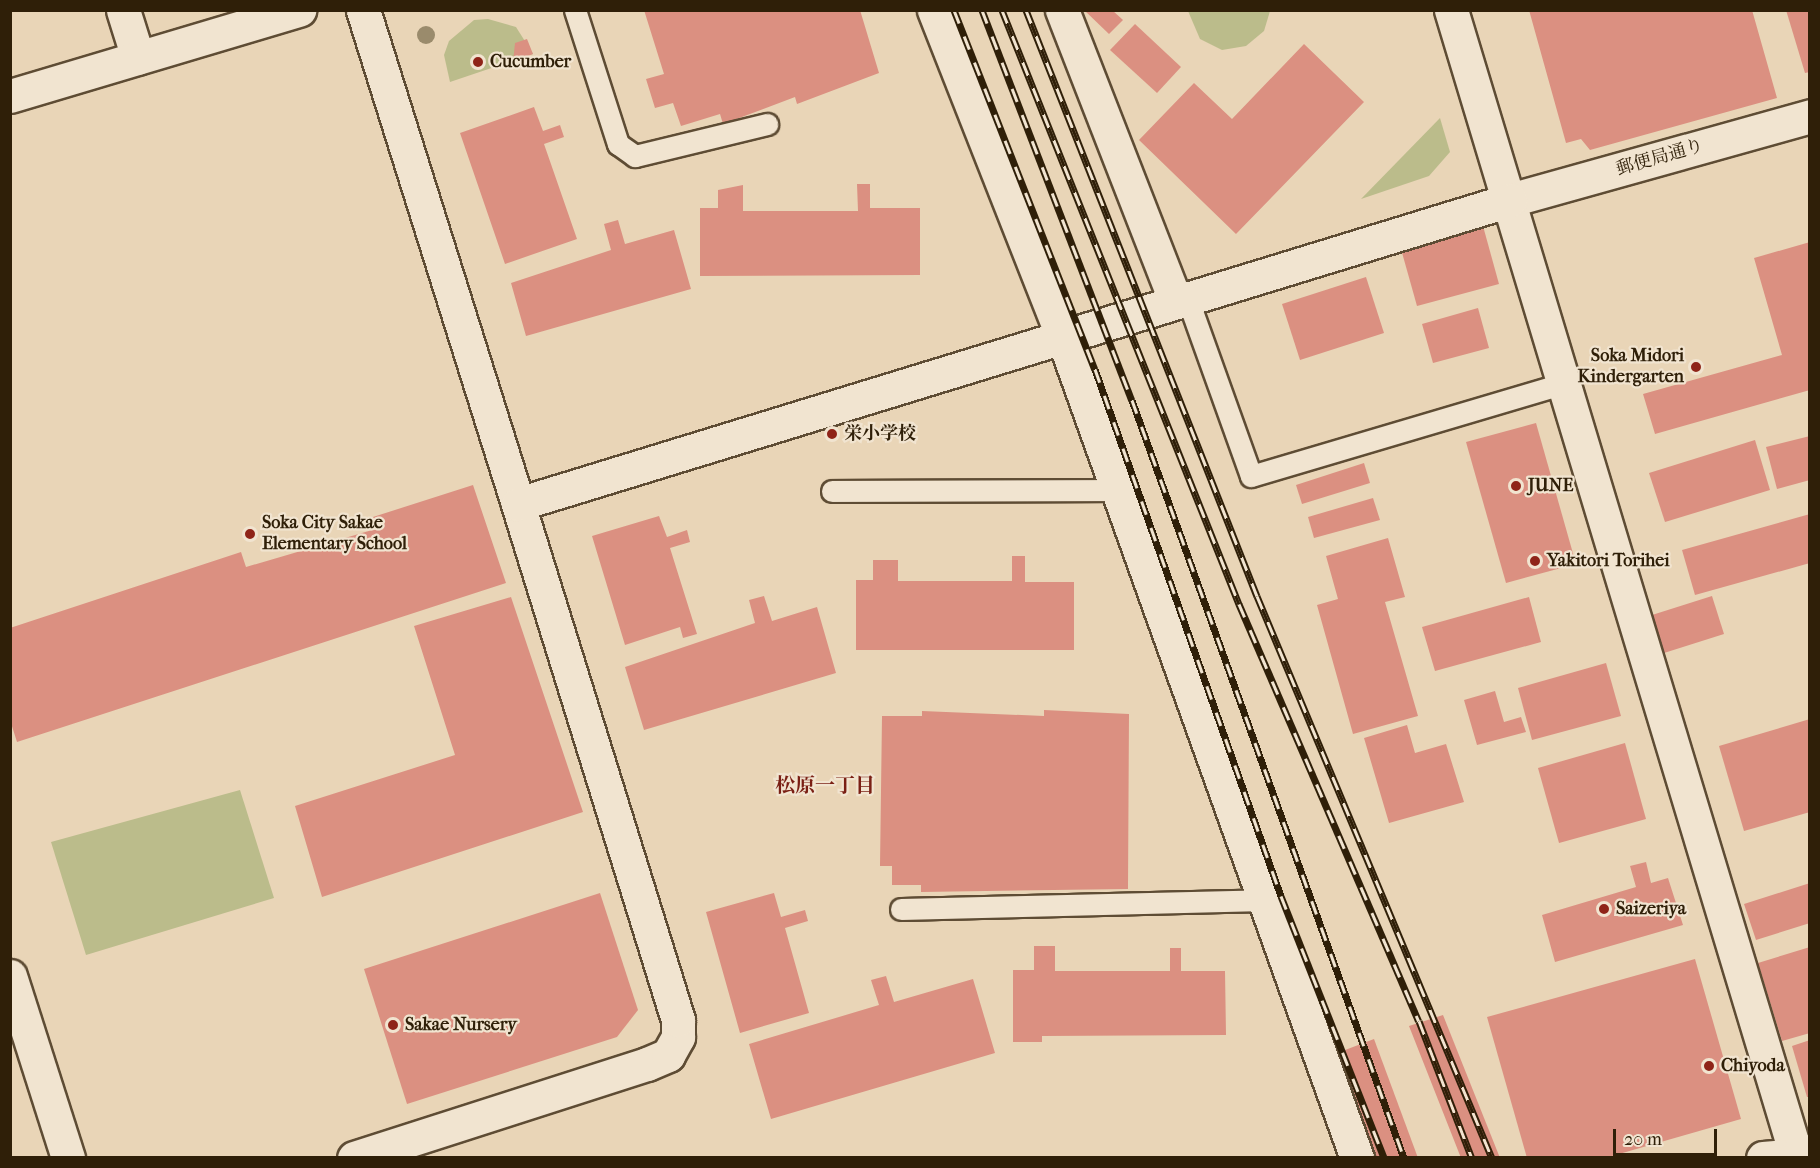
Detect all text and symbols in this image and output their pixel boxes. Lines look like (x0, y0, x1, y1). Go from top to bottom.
place label: Cucumber (490, 51, 571, 73)
marker: Cucumber (471, 55, 485, 69)
street label: 郵便局通り (1614, 135, 1706, 181)
place label: Soka Midori Kindergarten (1577, 346, 1684, 388)
marker: Soka Midori Kindergarten (1689, 360, 1703, 374)
place label: 栄小学校 (844, 423, 916, 445)
marker: 栄小学校 (825, 427, 839, 441)
place label: JUNE (1528, 475, 1573, 497)
marker: JUNE (1509, 479, 1523, 493)
place label: Soka City Sakae Elementary School (262, 513, 407, 556)
marker: Soka City Sakae Elementary School (243, 527, 257, 541)
place label: Yakitori Torihei (1547, 550, 1670, 572)
marker: Yakitori Torihei (1528, 554, 1542, 568)
district label: 松原一丁目 (775, 773, 875, 797)
place label: Saizeriya (1616, 898, 1686, 920)
marker: Saizeriya (1597, 902, 1611, 916)
place label: Sakae Nursery (405, 1014, 517, 1036)
marker: Sakae Nursery (386, 1018, 400, 1032)
place label: Chiyoda (1721, 1055, 1785, 1077)
marker: Chiyoda (1702, 1059, 1716, 1073)
scale bar (1616, 1117, 1720, 1155)
text: 20 m (1624, 1129, 1662, 1150)

